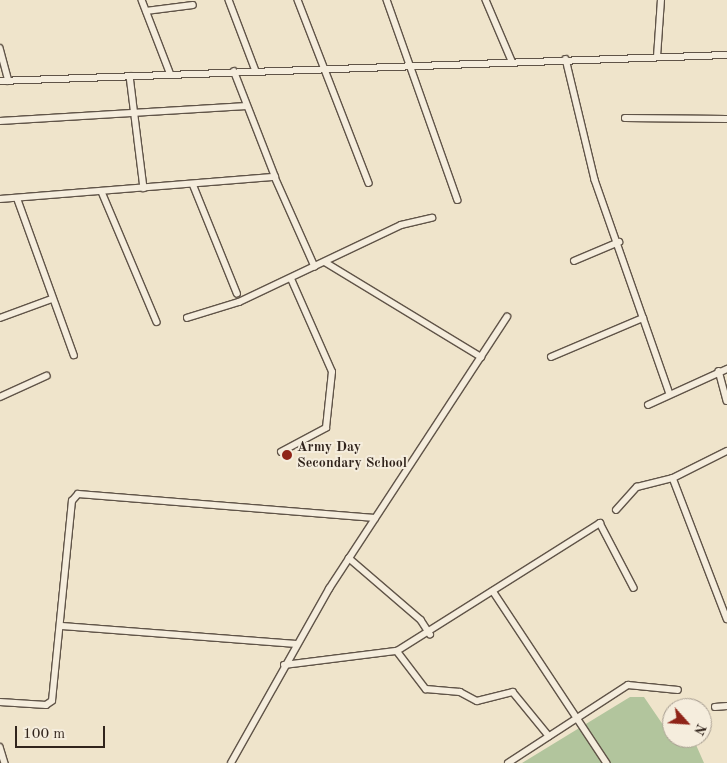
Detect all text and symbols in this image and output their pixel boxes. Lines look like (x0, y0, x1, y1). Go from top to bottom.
place label: Army Day Secondary School (297, 439, 407, 472)
marker: Army Day Secondary School (281, 449, 293, 461)
north arrow (662, 698, 712, 748)
scale bar (18, 716, 108, 748)
text: N (691, 721, 708, 737)
text: 100 m (23, 727, 65, 742)

